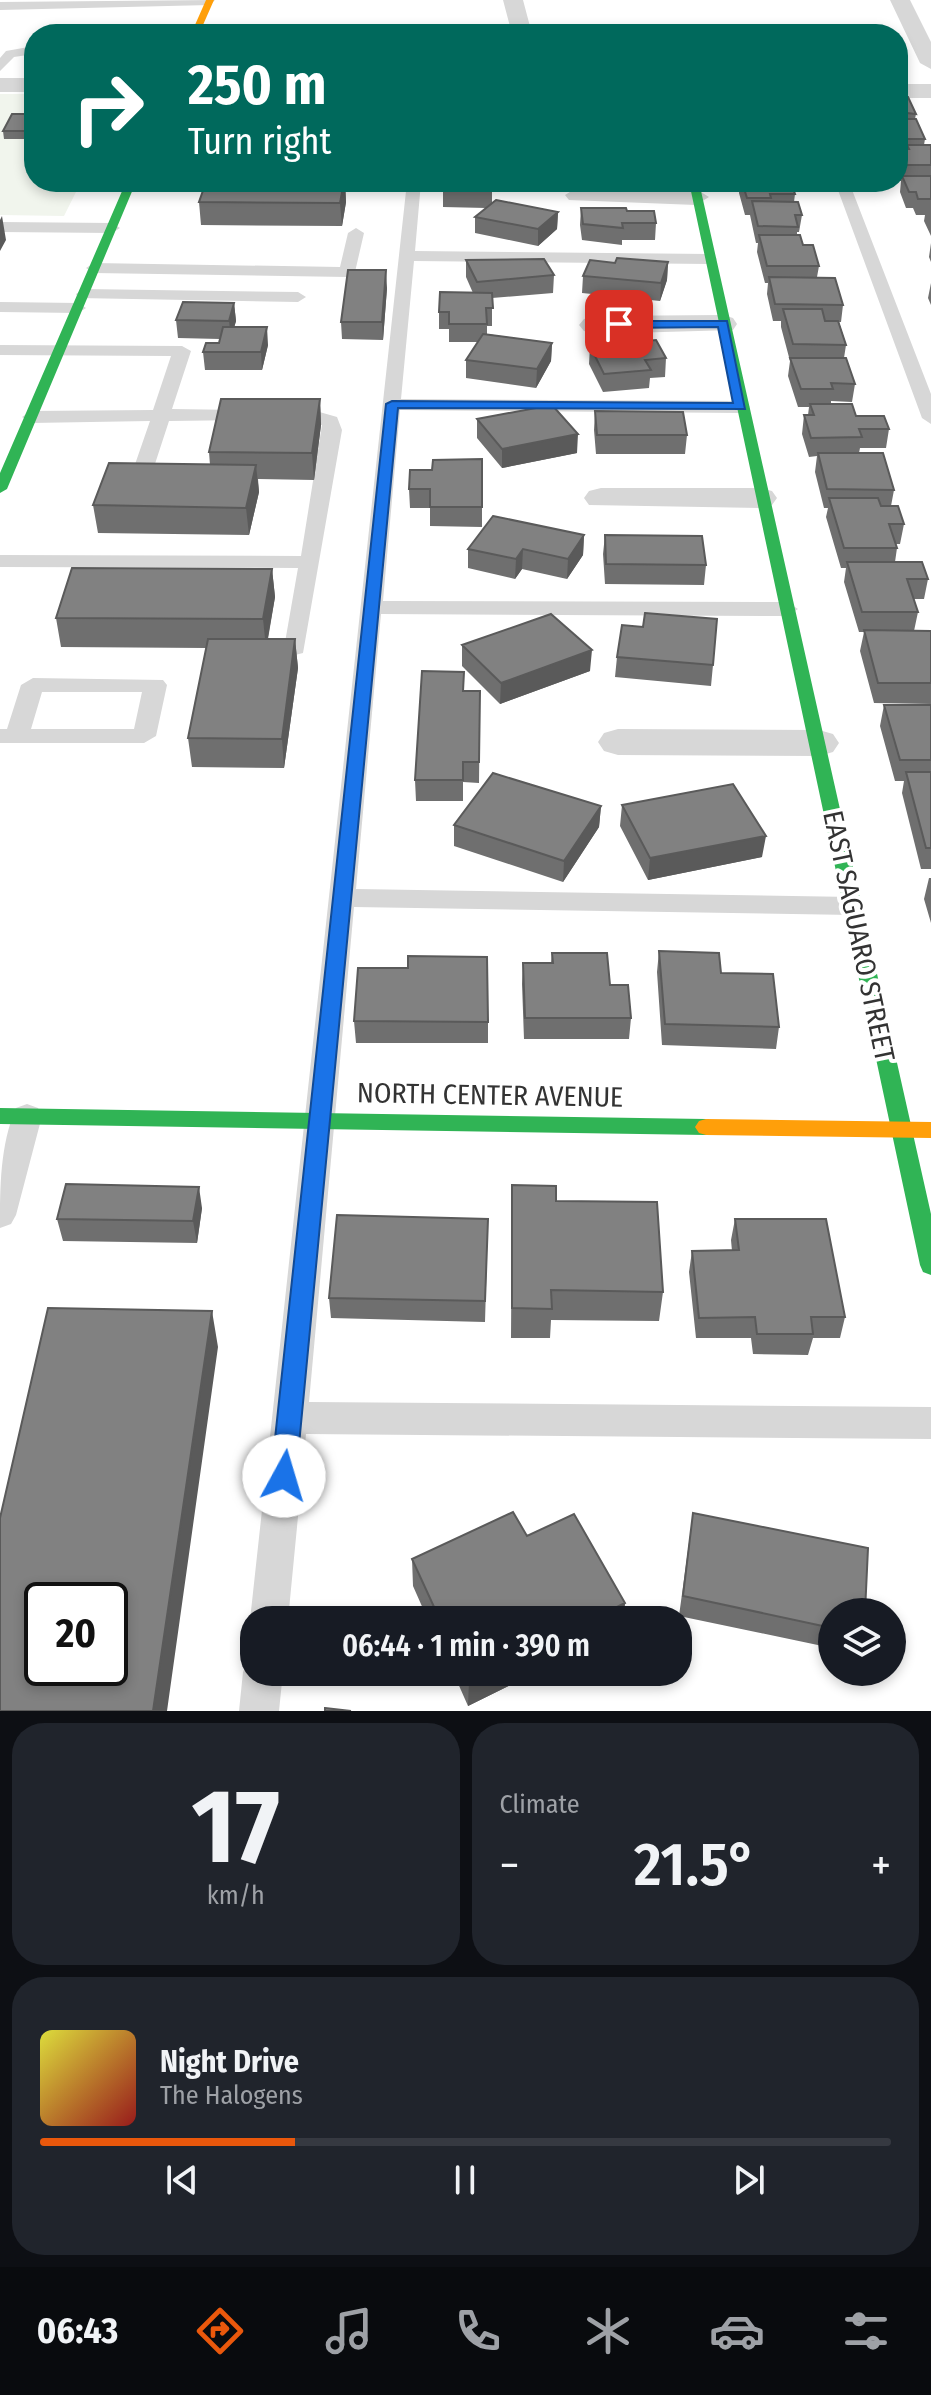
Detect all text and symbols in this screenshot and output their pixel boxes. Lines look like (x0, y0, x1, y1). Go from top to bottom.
text: 250 m (188, 52, 326, 119)
icon: right (56, 56, 160, 160)
text: Turn right (188, 120, 331, 164)
pin (585, 290, 653, 358)
icon: arrive (597, 302, 641, 346)
street label: EAST SAGUARO STREET (816, 807, 902, 1065)
street label: NORTH CENTER AVENUE (357, 1076, 623, 1114)
position arrow (242, 1434, 326, 1518)
speed limit sign: 20 (24, 1582, 128, 1686)
map controls (818, 1598, 906, 1686)
button: layers (818, 1598, 906, 1686)
text: 06:44 · 1 min · 390 m (342, 1628, 590, 1664)
text: 17 (192, 1765, 280, 1890)
text: Climate (500, 1789, 580, 1820)
text: 21.5° (634, 1829, 756, 1901)
text: − (500, 1839, 519, 1892)
text: + (871, 1839, 891, 1892)
text: km/h (207, 1880, 265, 1911)
text: Night Drive (160, 2044, 299, 2080)
text: The Halogens (160, 2080, 303, 2111)
icon: previous (160, 2158, 204, 2202)
icon: pause (443, 2158, 487, 2202)
icon: next (727, 2158, 771, 2202)
icon: directions (192, 2303, 248, 2359)
icon: music (321, 2303, 377, 2359)
icon: phone (450, 2303, 506, 2359)
icon: climate (580, 2303, 636, 2359)
icon: car (709, 2303, 765, 2359)
icon: filters (838, 2303, 894, 2359)
text: 06:43 (37, 2309, 118, 2353)

